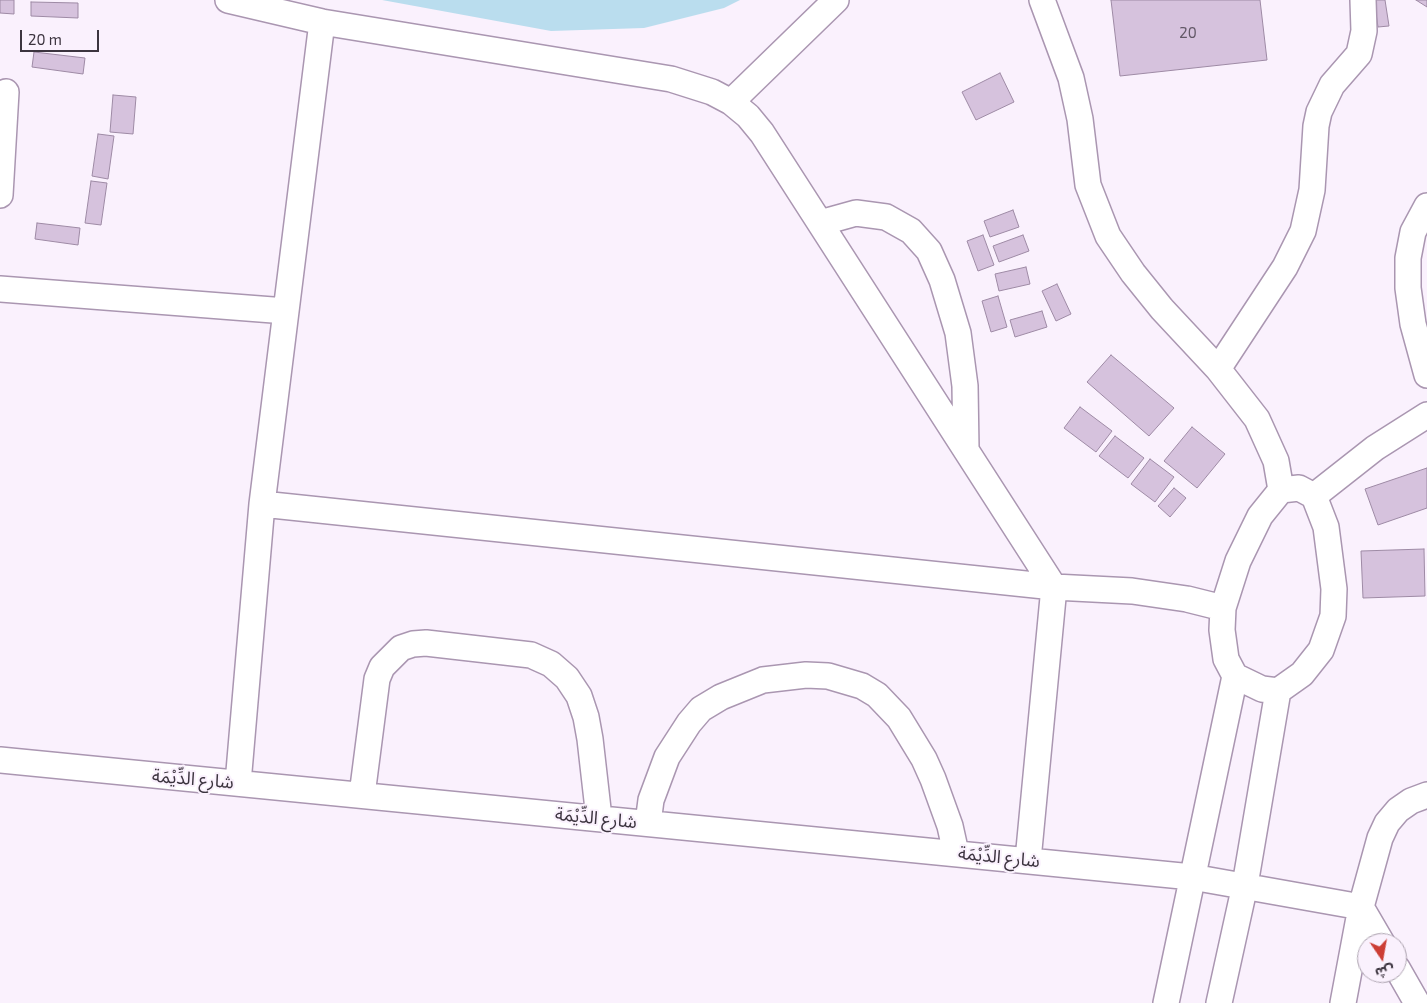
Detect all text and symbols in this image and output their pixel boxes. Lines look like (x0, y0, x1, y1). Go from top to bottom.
scale bar (22, 20, 101, 52)
house number: 20 (1179, 24, 1197, 42)
text: 20 m (28, 30, 62, 48)
street label: شارع الدِّيْمَة (151, 765, 235, 793)
street label: شارع الدِّيْمَة (554, 803, 638, 833)
street label: شارع الدِّيْمَة (957, 842, 1041, 872)
north arrow (1357, 933, 1407, 983)
text: ش (1374, 962, 1396, 982)

